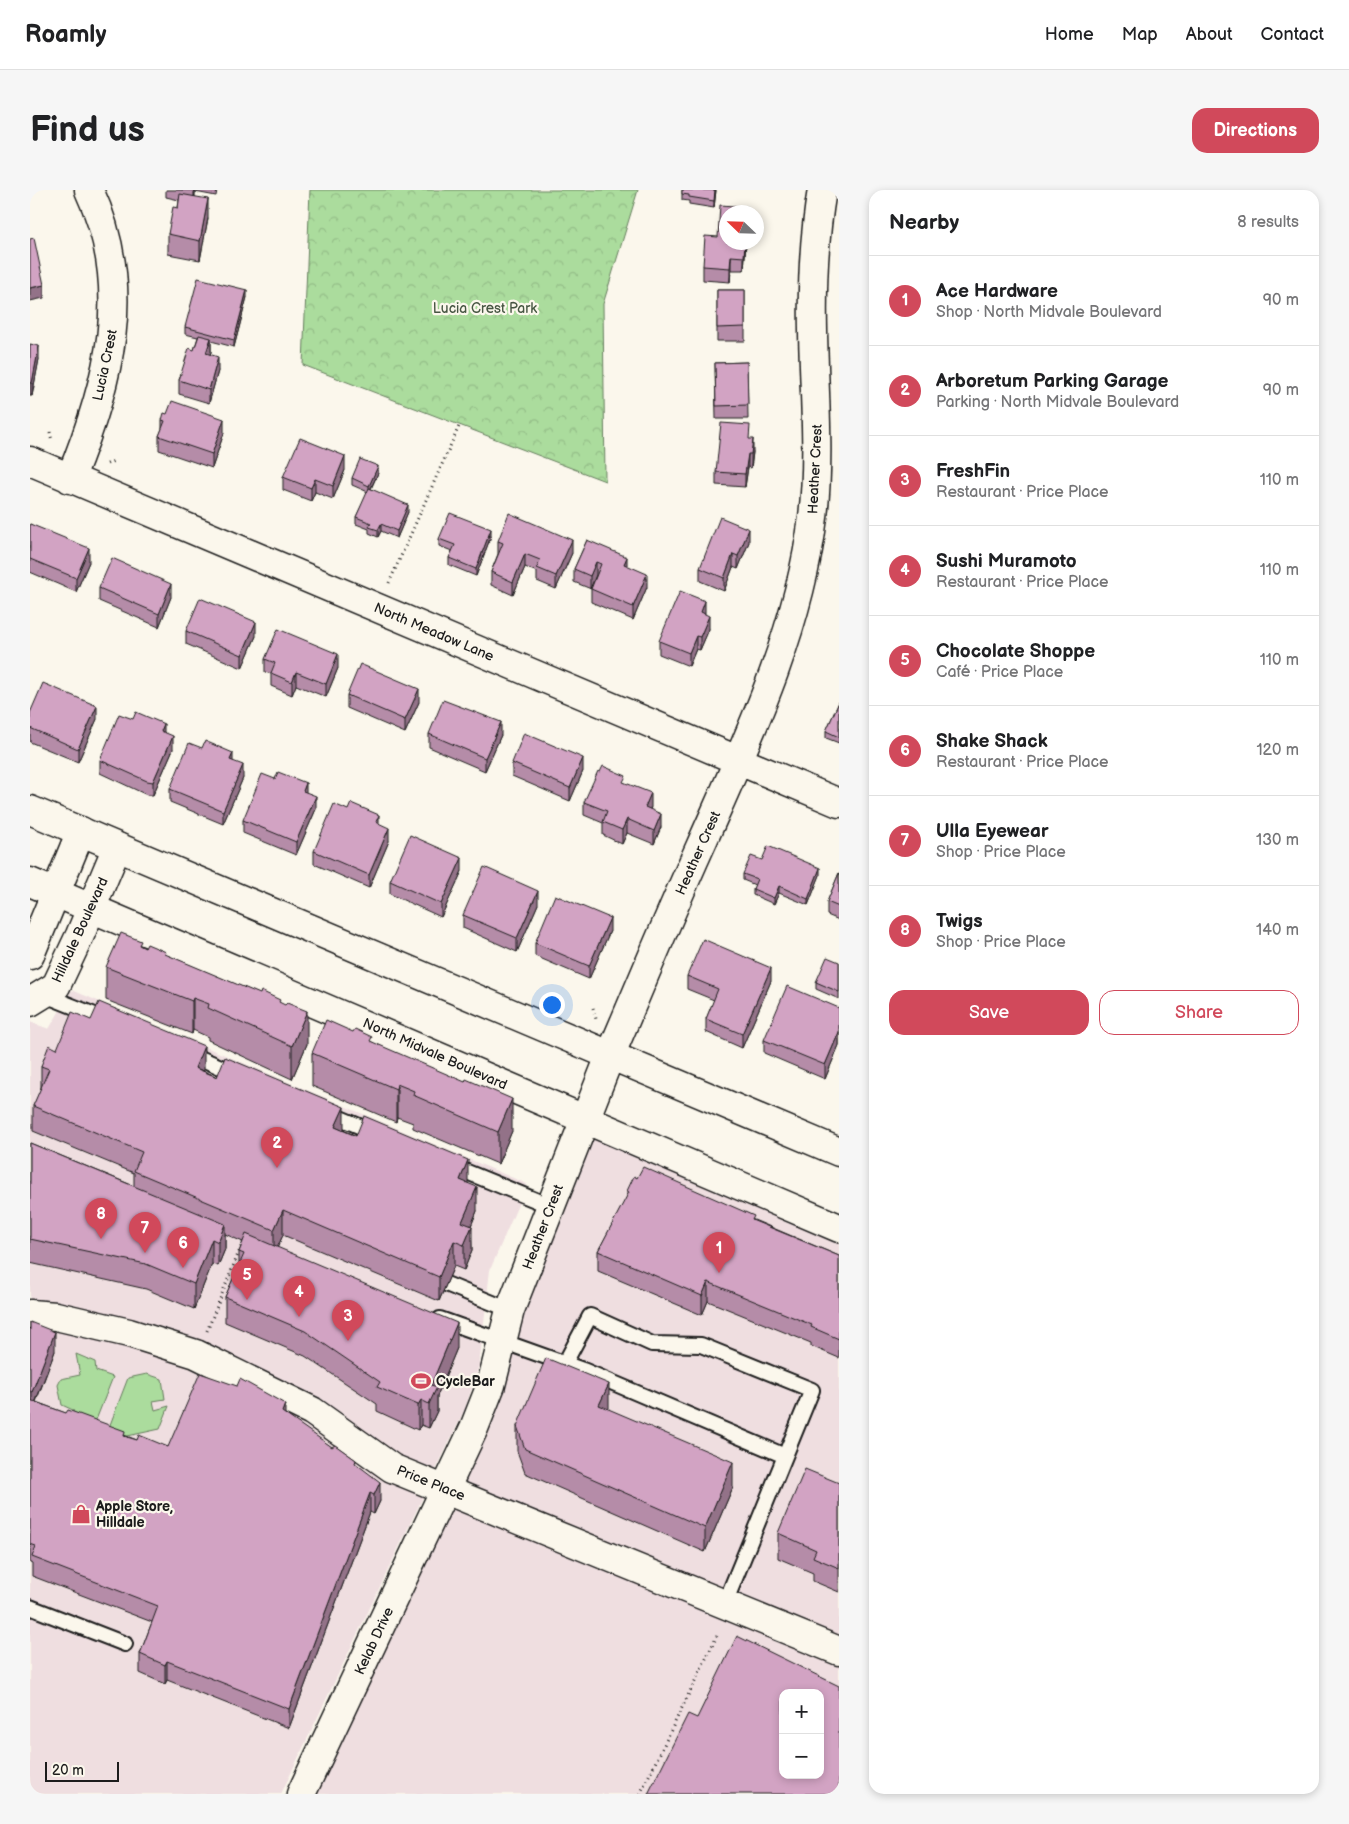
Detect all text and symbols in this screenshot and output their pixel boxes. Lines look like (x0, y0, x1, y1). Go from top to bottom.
text: Roamly (25, 20, 106, 49)
text: Home (1045, 24, 1094, 45)
text: Map (1122, 24, 1158, 45)
text: About (1186, 24, 1233, 45)
text: Contact (1261, 24, 1324, 45)
button: Directions (1192, 108, 1319, 153)
text: Find us (30, 109, 145, 152)
north arrow (719, 205, 764, 250)
text: Nearby (889, 210, 959, 235)
text: 8 results (1237, 213, 1299, 232)
text: Ace Hardware (936, 280, 1058, 303)
text: 1 (902, 291, 908, 310)
text: 90 m (1263, 291, 1299, 310)
park label: Lucia Crest Park (433, 300, 537, 317)
text: Shop · North Midvale Boulevard (936, 303, 1162, 322)
street label: Lucia Crest (89, 327, 121, 402)
text: Arboretum Parking Garage (936, 370, 1169, 393)
text: 2 (900, 381, 910, 400)
text: 90 m (1263, 381, 1299, 400)
text: Parking · North Midvale Boulevard (936, 393, 1179, 412)
street label: Heather Crest (804, 423, 826, 514)
text: FreshFin (936, 460, 1010, 483)
text: 3 (900, 471, 910, 490)
text: 110 m (1260, 471, 1299, 490)
text: Restaurant · Price Place (936, 483, 1109, 502)
text: Sushi Muramoto (936, 550, 1077, 573)
text: 4 (900, 561, 910, 580)
text: 110 m (1260, 561, 1299, 580)
text: Restaurant · Price Place (936, 573, 1109, 592)
street label: North Meadow Lane (371, 599, 497, 665)
text: Chocolate Shoppe (936, 640, 1095, 663)
text: 5 (900, 651, 910, 670)
text: 110 m (1260, 651, 1299, 670)
text: Café · Price Place (936, 663, 1063, 682)
text: Shake Shack (936, 730, 1048, 753)
text: 6 (900, 741, 910, 760)
text: 120 m (1256, 741, 1299, 760)
text: Restaurant · Price Place (936, 753, 1109, 772)
street label: Heather Crest (672, 808, 724, 898)
text: Ulla Eyewear (936, 820, 1049, 843)
text: 7 (901, 831, 909, 850)
text: 130 m (1256, 831, 1299, 850)
text: Shop · Price Place (936, 843, 1066, 862)
street label: Hilldale Boulevard (48, 875, 112, 985)
text: Twigs (936, 910, 983, 933)
text: 8 (900, 921, 910, 940)
text: 140 m (1256, 921, 1299, 940)
text: Shop · Price Place (936, 933, 1066, 952)
button: Save (889, 990, 1089, 1035)
button: Share (1099, 990, 1299, 1035)
your location (539, 992, 565, 1018)
street label: North Midvale Boulevard (360, 1014, 510, 1094)
pin: 2 (261, 1127, 293, 1168)
street label: Heather Crest (519, 1181, 567, 1272)
pin: 8 (85, 1198, 117, 1239)
pin: 7 (129, 1212, 161, 1253)
pin: 6 (167, 1227, 199, 1268)
pin: 1 (703, 1232, 735, 1273)
pin: 5 (231, 1259, 263, 1300)
pin: 4 (283, 1276, 315, 1317)
pin: 3 (332, 1300, 364, 1341)
sports icon: CycleBar (410, 1370, 432, 1392)
place label: CycleBar (436, 1373, 495, 1390)
street label: Price Place (394, 1462, 468, 1504)
place label: Apple Store, Hilldale (95, 1498, 173, 1531)
shop icon: Apple Store, Hilldale (70, 1503, 92, 1525)
street label: Kelab Drive (351, 1604, 397, 1678)
map controls (779, 1689, 824, 1779)
button: + (779, 1689, 824, 1734)
button: − (779, 1734, 824, 1779)
scale bar (45, 1759, 119, 1782)
text: 20 m (52, 1762, 84, 1779)

